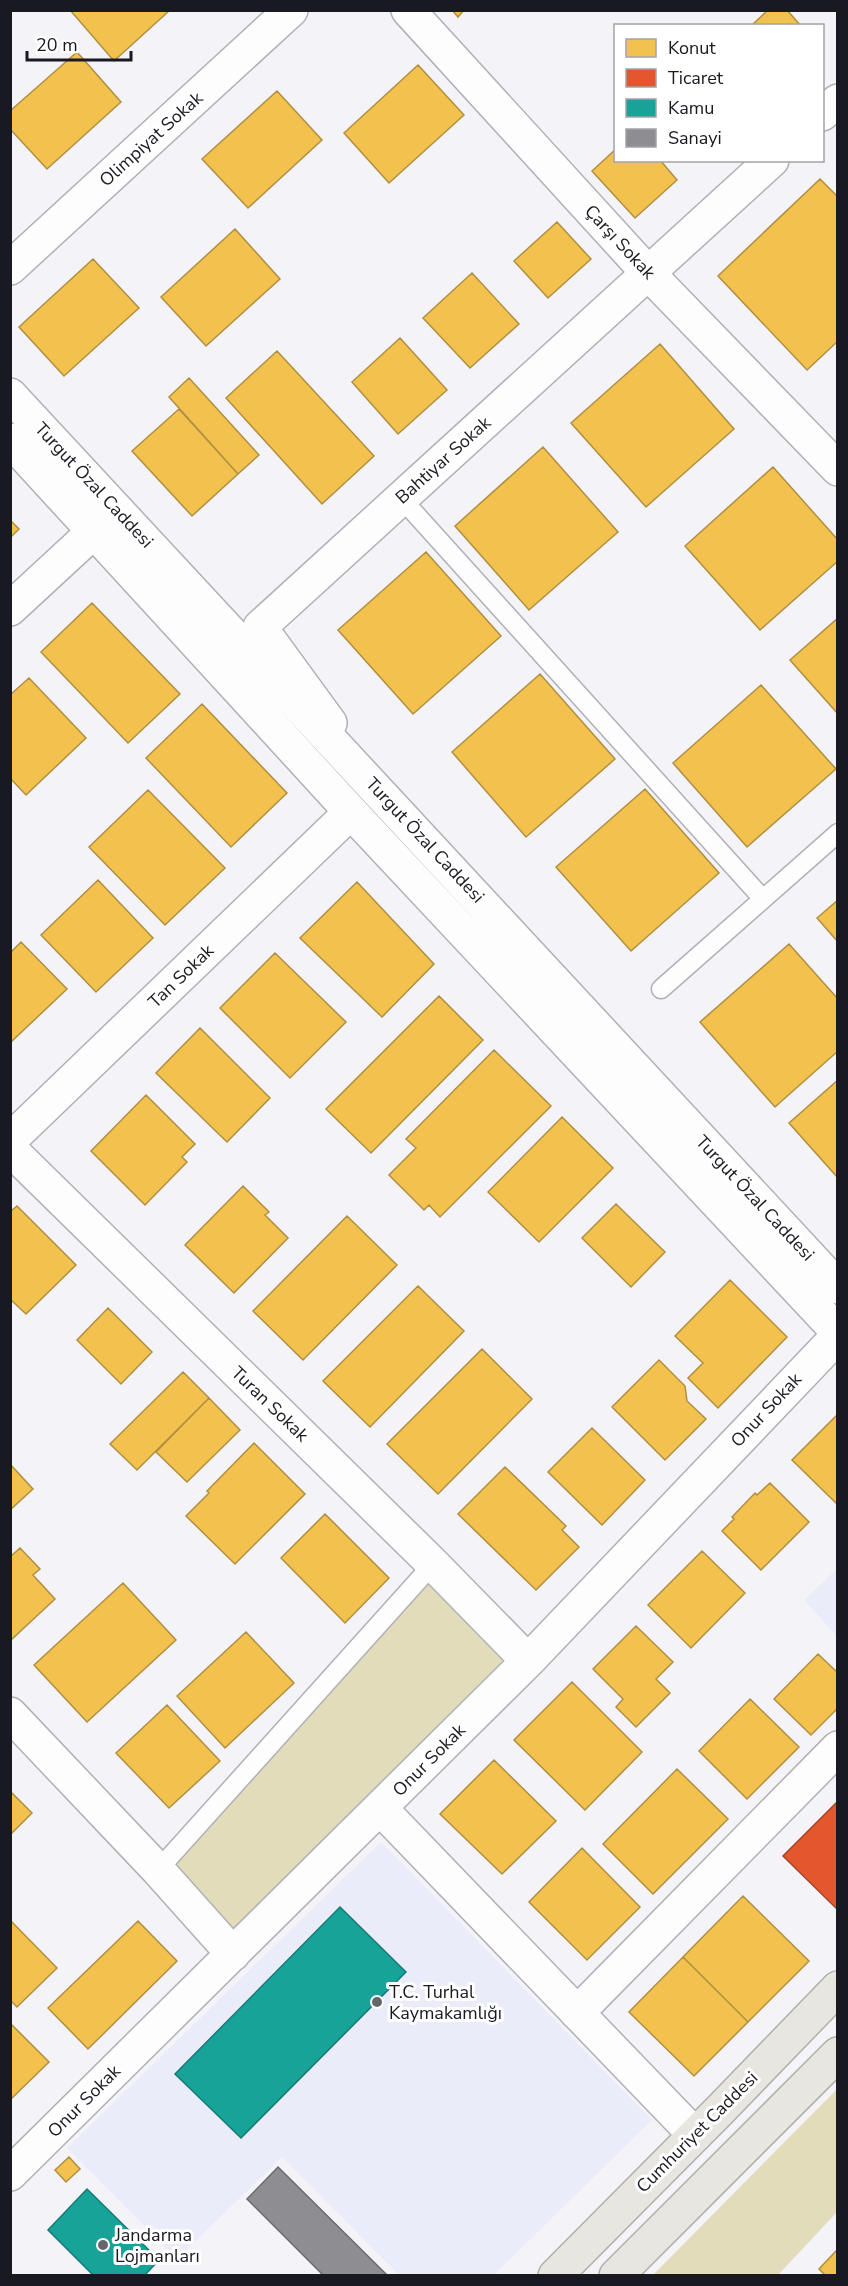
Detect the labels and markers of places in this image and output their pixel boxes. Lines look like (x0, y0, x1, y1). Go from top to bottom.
place label: T.C. Turhal Kaymakamlığı (389, 1980, 502, 2025)
marker: T.C. Turhal Kaymakamlığı (370, 1995, 384, 2009)
place label: Jandarma Lojmanları (114, 2223, 200, 2268)
marker: Jandarma Lojmanları (96, 2238, 110, 2252)

